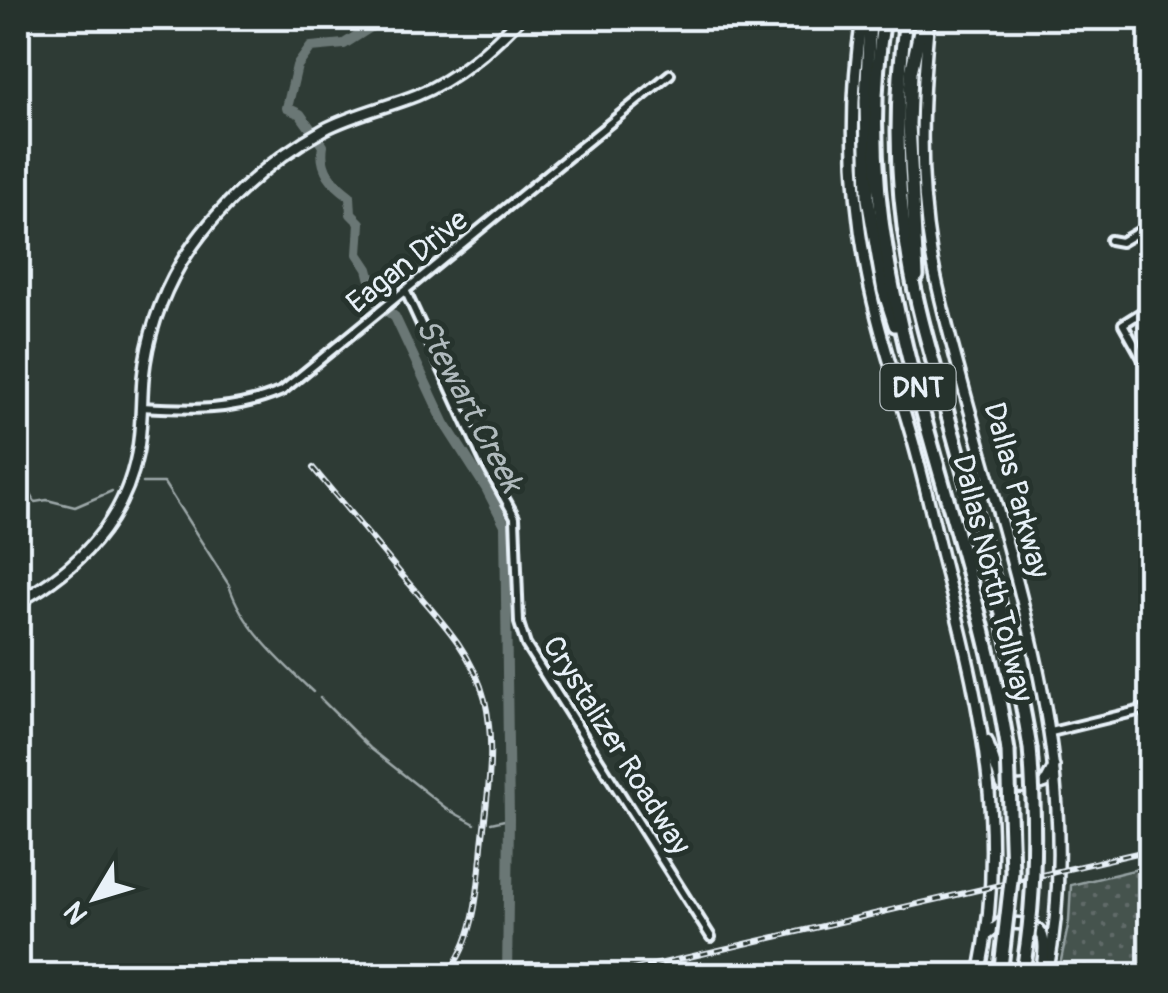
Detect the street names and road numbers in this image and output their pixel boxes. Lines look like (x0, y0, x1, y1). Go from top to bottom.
street label: Eagan Drive (339, 201, 476, 321)
road number: DNT (880, 364, 956, 410)
street label: Dallas Parkway (975, 398, 1058, 582)
street label: Dallas North Tollway (944, 451, 1041, 706)
street label: Crystalizer Roadway (534, 629, 699, 862)

